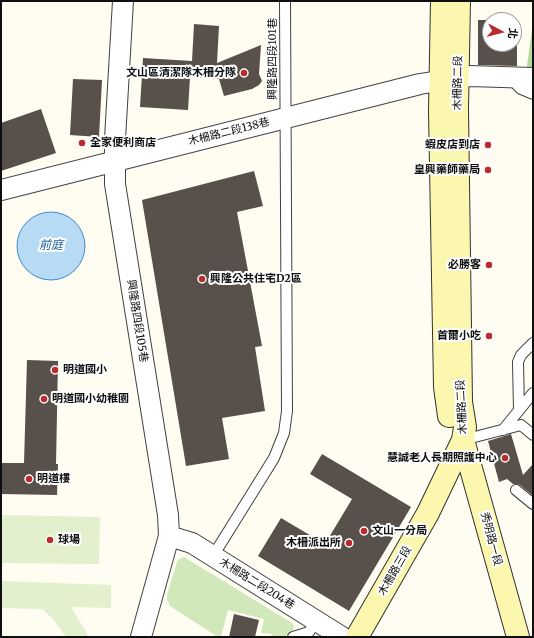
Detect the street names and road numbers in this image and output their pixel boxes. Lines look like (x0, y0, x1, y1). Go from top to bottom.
street label: 興隆路四段101巷 (266, 18, 280, 100)
street label: 木柵路二段 (451, 55, 465, 111)
street label: 木柵路二段138巷 (187, 116, 271, 148)
street label: 興隆路四段105巷 (124, 279, 150, 363)
street label: 木柵路二段 (454, 379, 470, 435)
street label: 秀明路一段 (478, 511, 504, 567)
street label: 木柵路三段 (376, 544, 414, 598)
street label: 木柵路二段204巷 (217, 556, 297, 612)

